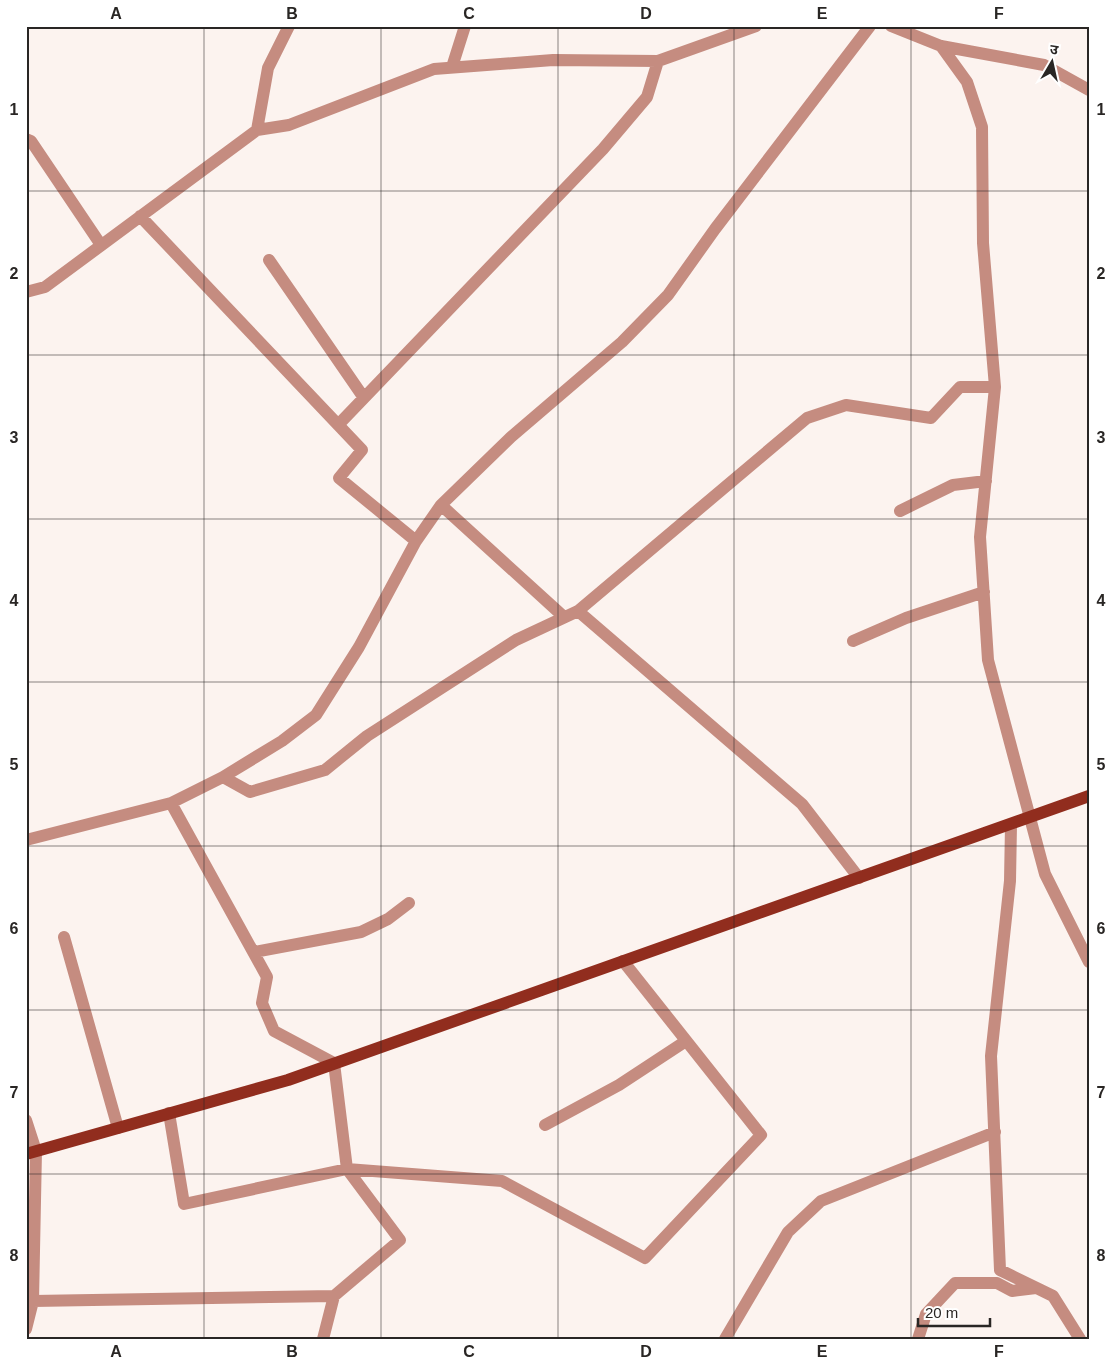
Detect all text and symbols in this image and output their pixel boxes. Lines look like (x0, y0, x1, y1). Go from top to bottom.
text: A (110, 5, 122, 22)
text: B (286, 5, 298, 22)
text: C (463, 5, 475, 22)
text: D (640, 5, 652, 22)
text: E (817, 5, 828, 22)
text: F (994, 5, 1004, 22)
north arrow (1028, 38, 1078, 88)
text: उ (1049, 41, 1060, 58)
text: 1 (10, 101, 19, 118)
text: 1 (1097, 101, 1106, 118)
text: 2 (10, 265, 19, 282)
text: 2 (1097, 265, 1106, 282)
text: 3 (10, 429, 19, 446)
text: 3 (1097, 429, 1106, 446)
text: 4 (10, 592, 19, 609)
text: 4 (1097, 592, 1106, 609)
text: 5 (10, 756, 19, 773)
text: 5 (1097, 756, 1106, 773)
text: 6 (10, 920, 19, 937)
text: 6 (1097, 920, 1106, 937)
text: 7 (10, 1084, 19, 1101)
text: 7 (1097, 1084, 1106, 1101)
text: 8 (10, 1247, 19, 1264)
text: 8 (1097, 1247, 1106, 1264)
scale bar (918, 1295, 990, 1327)
text: 20 m (925, 1304, 958, 1321)
text: A (110, 1343, 122, 1360)
text: B (286, 1343, 298, 1360)
text: C (463, 1343, 475, 1360)
text: D (640, 1343, 652, 1360)
text: E (817, 1343, 828, 1360)
text: F (994, 1343, 1004, 1360)

